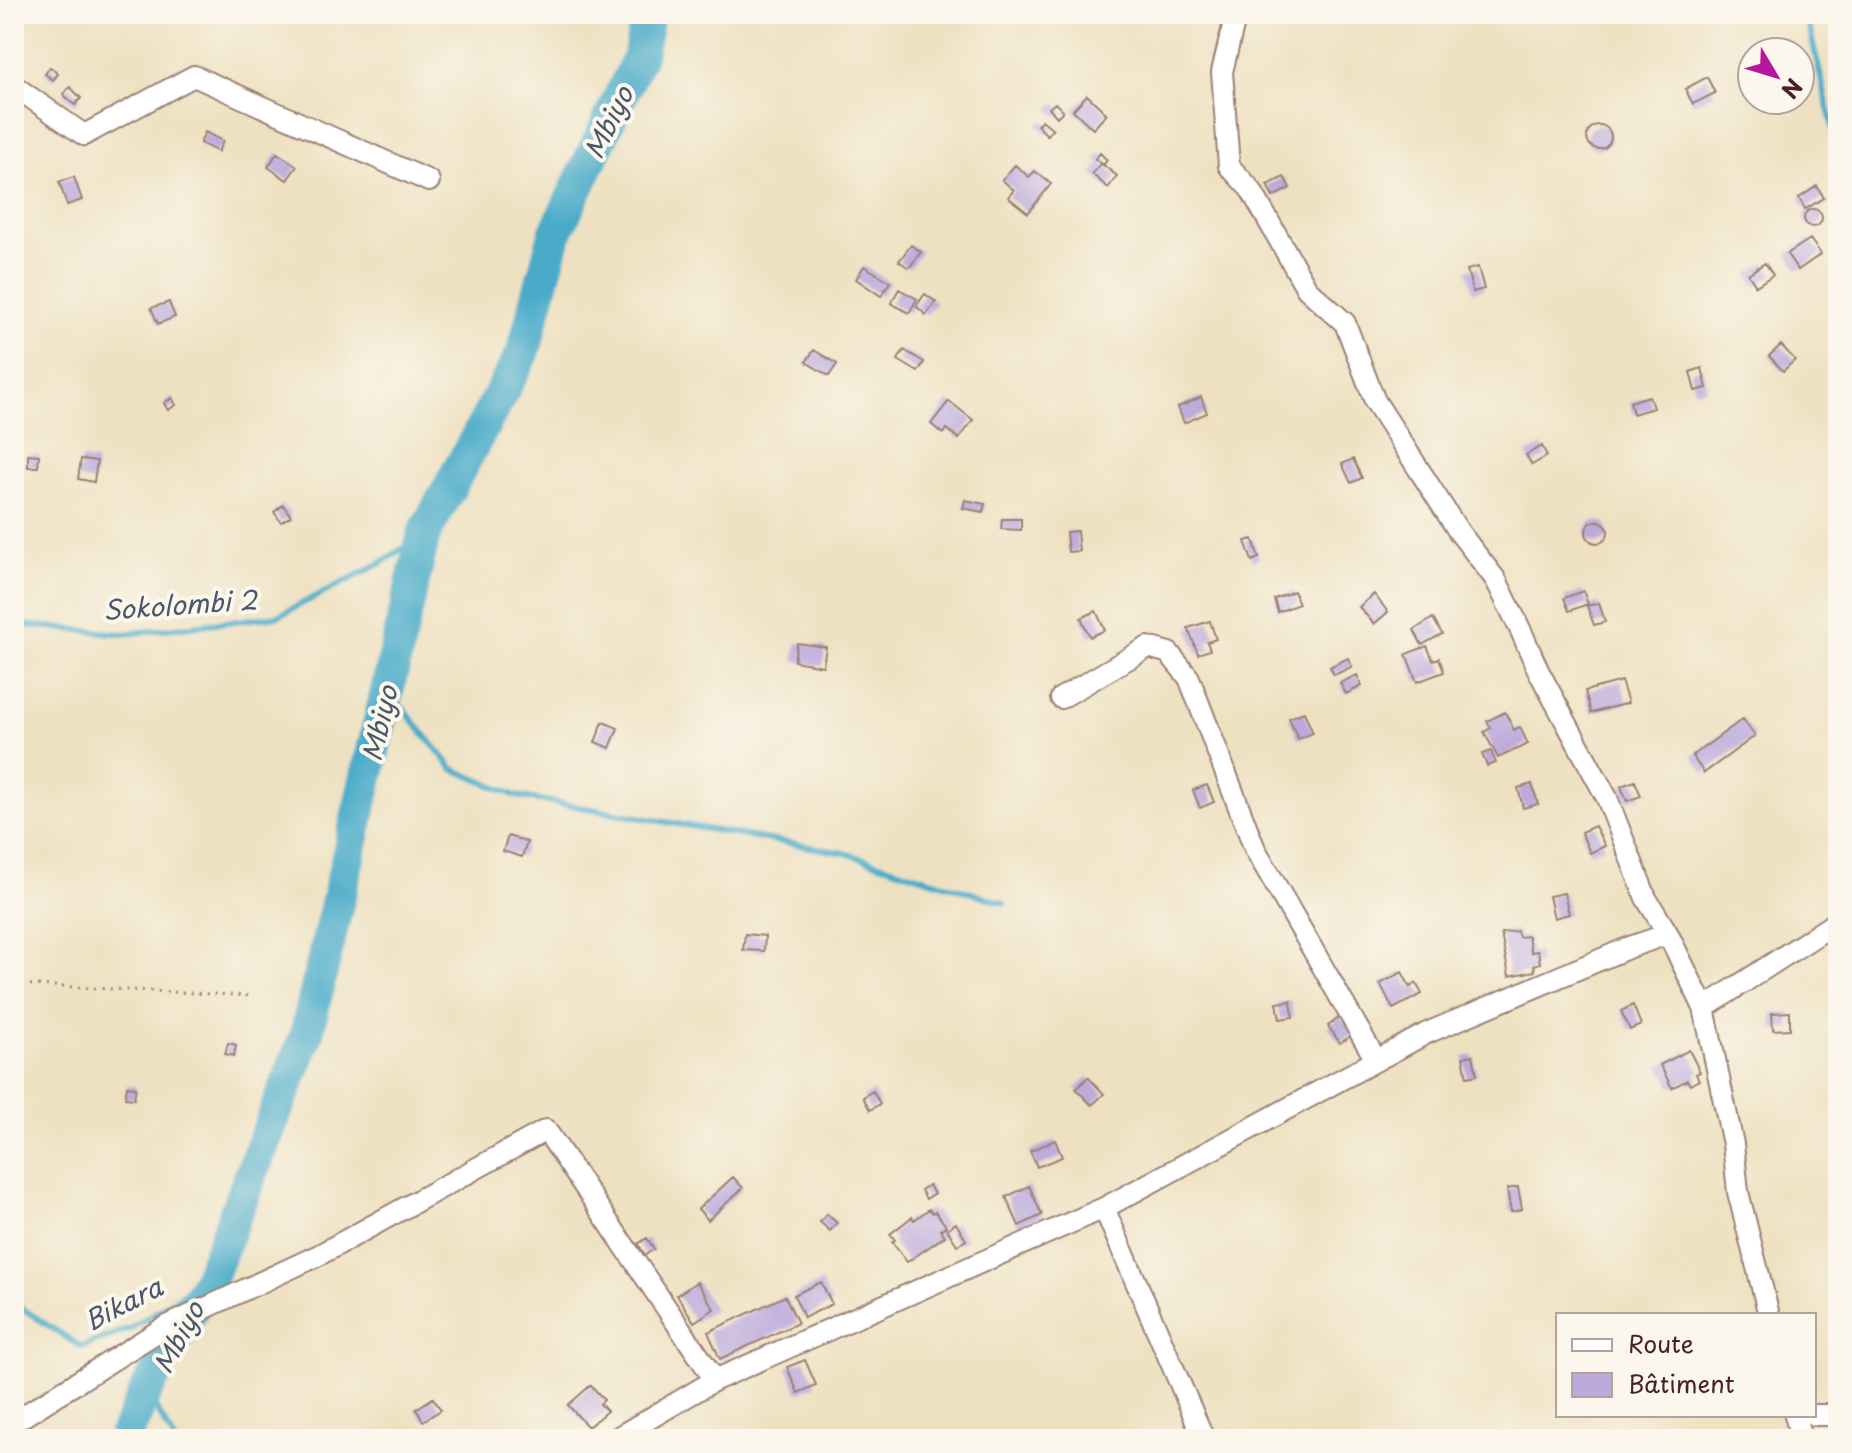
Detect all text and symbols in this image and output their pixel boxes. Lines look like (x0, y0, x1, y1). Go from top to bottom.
north arrow (1736, 36, 1816, 116)
text: N (1775, 72, 1811, 106)
water label: Mbiyo (574, 78, 643, 165)
water label: Sokolombi 2 (102, 579, 260, 629)
water label: Mbiyo (351, 680, 407, 764)
water label: Bikara (77, 1267, 169, 1339)
water label: Mbiyo (143, 1293, 214, 1380)
legend (1556, 1313, 1816, 1417)
text: Route (1628, 1325, 1694, 1361)
text: Bâtiment (1628, 1365, 1735, 1401)

